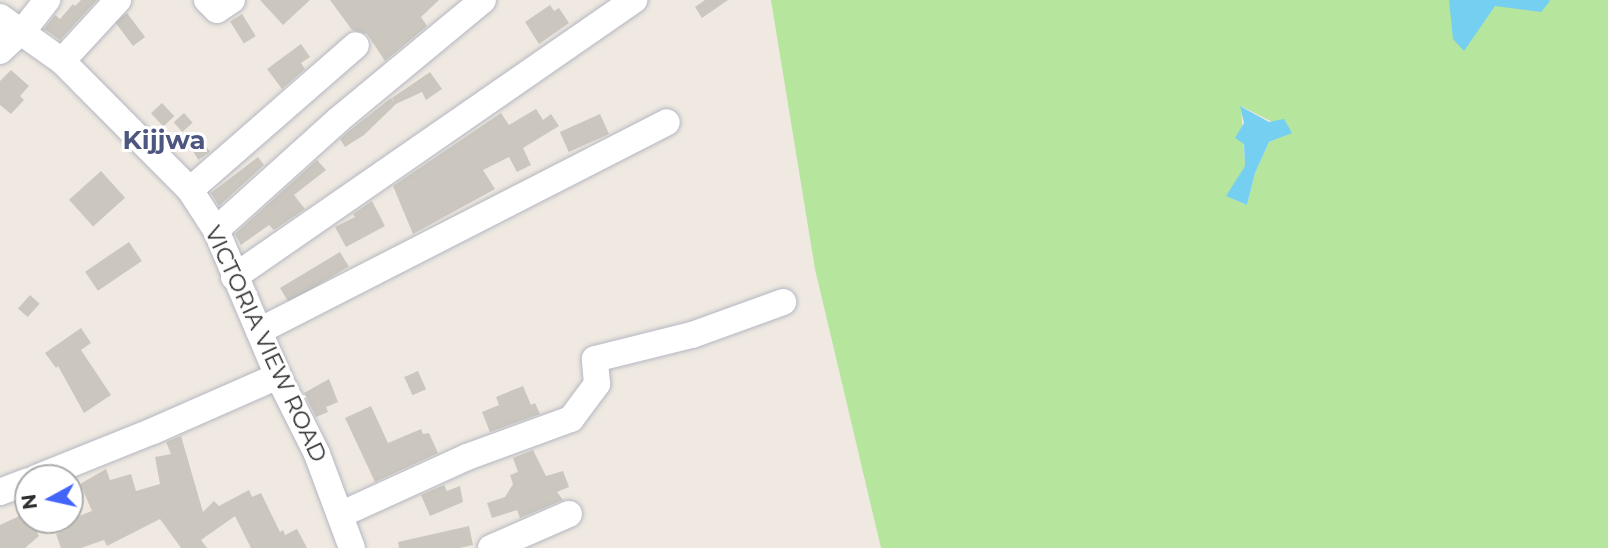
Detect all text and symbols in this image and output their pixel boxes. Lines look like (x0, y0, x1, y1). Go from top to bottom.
district label: Kijjwa (123, 125, 205, 157)
street label: VICTORIA VIEW ROAD (199, 221, 333, 467)
north arrow (14, 464, 84, 534)
text: N (17, 493, 42, 511)

